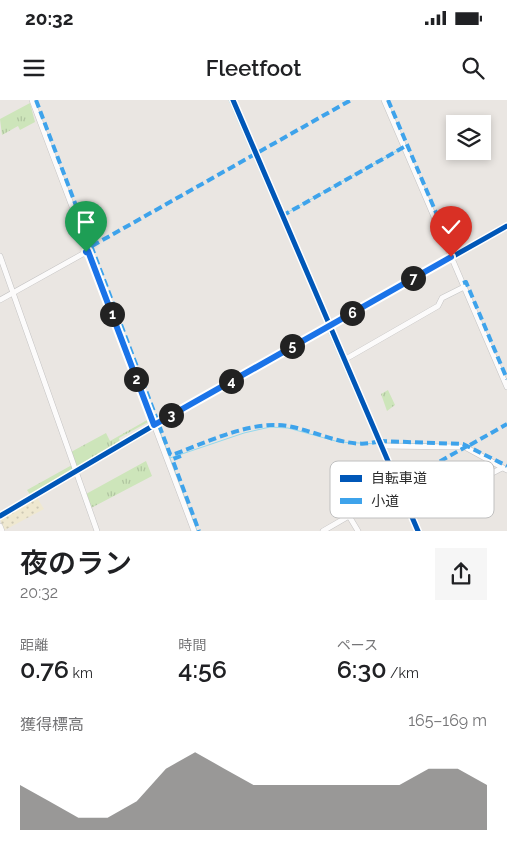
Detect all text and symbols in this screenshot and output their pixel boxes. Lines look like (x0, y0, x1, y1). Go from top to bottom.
text: 20:32 (25, 7, 73, 29)
icon: menu (20, 54, 48, 82)
icon: search (459, 54, 487, 82)
text: Fleetfoot (206, 55, 301, 81)
map controls (446, 115, 491, 160)
button: layers (446, 115, 491, 160)
pin (65, 201, 107, 252)
pin (430, 206, 472, 257)
icon: arrive (72, 208, 100, 236)
icon: check (437, 213, 465, 241)
pin: 7 (400, 266, 426, 290)
text: 7 (410, 270, 417, 286)
pin: 6 (340, 300, 364, 326)
pin: 1 (100, 302, 124, 326)
text: 6 (348, 305, 357, 321)
text: 1 (109, 306, 116, 322)
pin: 5 (280, 334, 304, 358)
text: 5 (289, 338, 296, 354)
pin: 2 (124, 366, 148, 392)
pin: 4 (218, 368, 244, 394)
text: 2 (133, 371, 140, 387)
text: 4 (228, 373, 236, 389)
pin: 3 (158, 402, 184, 428)
text: 3 (168, 407, 175, 423)
legend (330, 461, 494, 518)
text: 自転車道 (371, 470, 427, 486)
text: 小道 (371, 493, 399, 509)
text: 夜のラン (20, 547, 132, 580)
button: share (435, 548, 487, 600)
text: 20:32 (20, 583, 58, 602)
text: 距離 (20, 637, 48, 653)
text: 時間 (178, 637, 206, 653)
text: ペース (337, 637, 378, 653)
text: 0.76 (20, 654, 69, 684)
text: 4:56 (178, 654, 227, 684)
text: 6:30 (337, 654, 386, 684)
text: km (69, 665, 93, 681)
text: /km (386, 665, 419, 681)
text: 165–169 m (408, 711, 487, 730)
text: 獲得標高 (20, 715, 84, 734)

